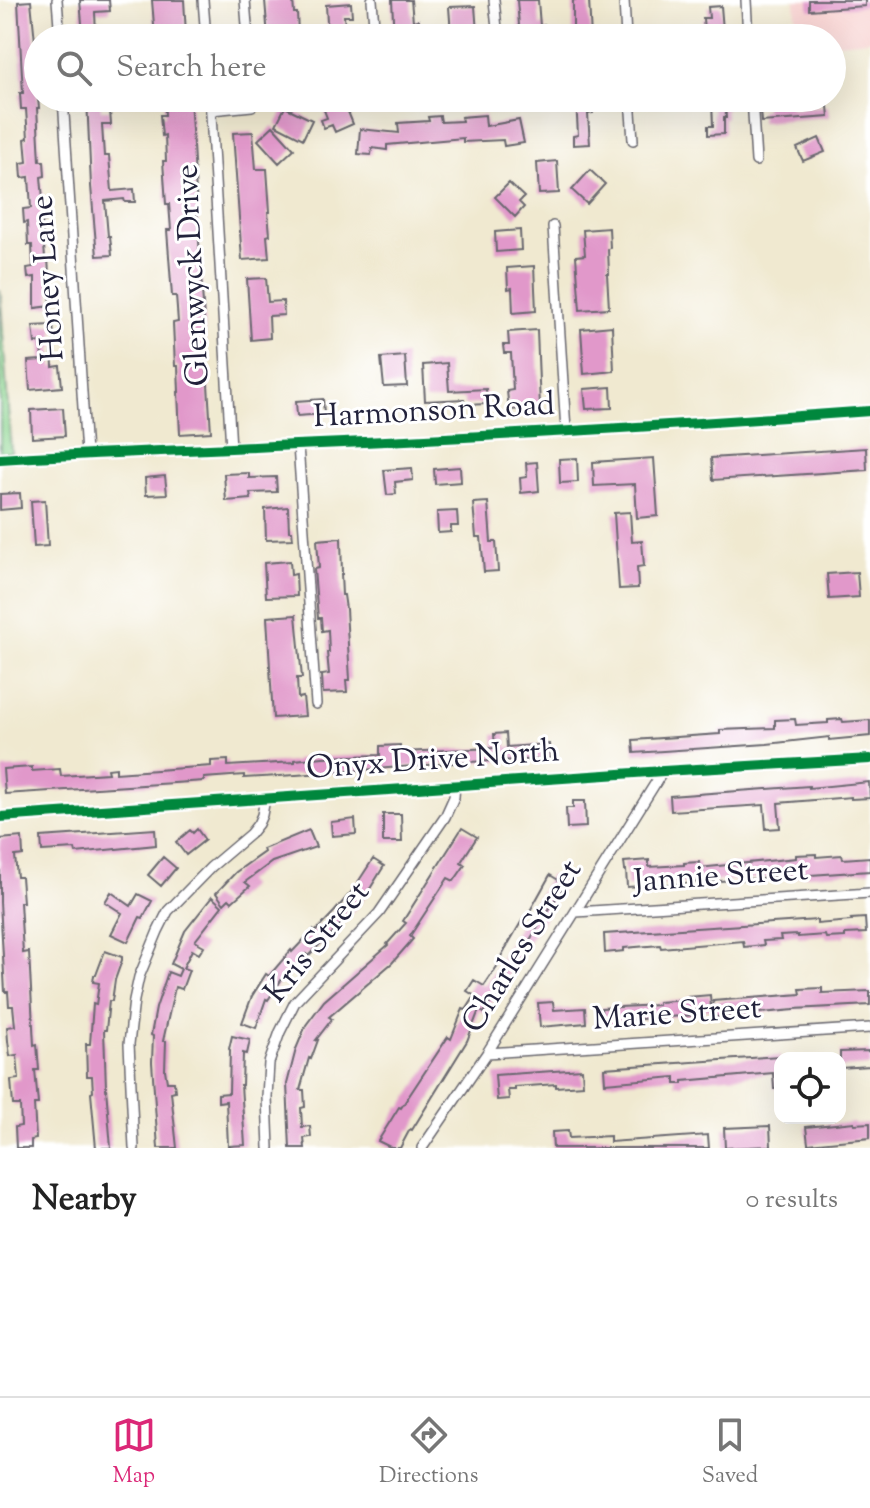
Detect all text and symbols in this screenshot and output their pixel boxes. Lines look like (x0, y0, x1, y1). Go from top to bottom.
search box (24, 24, 846, 112)
icon: search (52, 46, 96, 90)
text: Search here (116, 47, 266, 90)
street label: Glenwyck Drive (165, 163, 223, 387)
street label: Honey Lane (20, 194, 78, 362)
street label: Harmonson Road (312, 383, 556, 441)
street label: Onyx Drive North (305, 729, 561, 793)
street label: Jannie Street (630, 848, 810, 906)
street label: Charles Street (451, 852, 595, 1042)
street label: Kris Street (254, 872, 382, 1014)
street label: Marie Street (591, 986, 763, 1044)
map controls (774, 1052, 846, 1124)
button: locate (774, 1052, 846, 1124)
text: Nearby (32, 1176, 137, 1225)
text: 0 results (746, 1182, 838, 1219)
tab: Map (112, 1413, 156, 1493)
tab: Directions (379, 1413, 478, 1493)
tab: Saved (702, 1413, 758, 1493)

